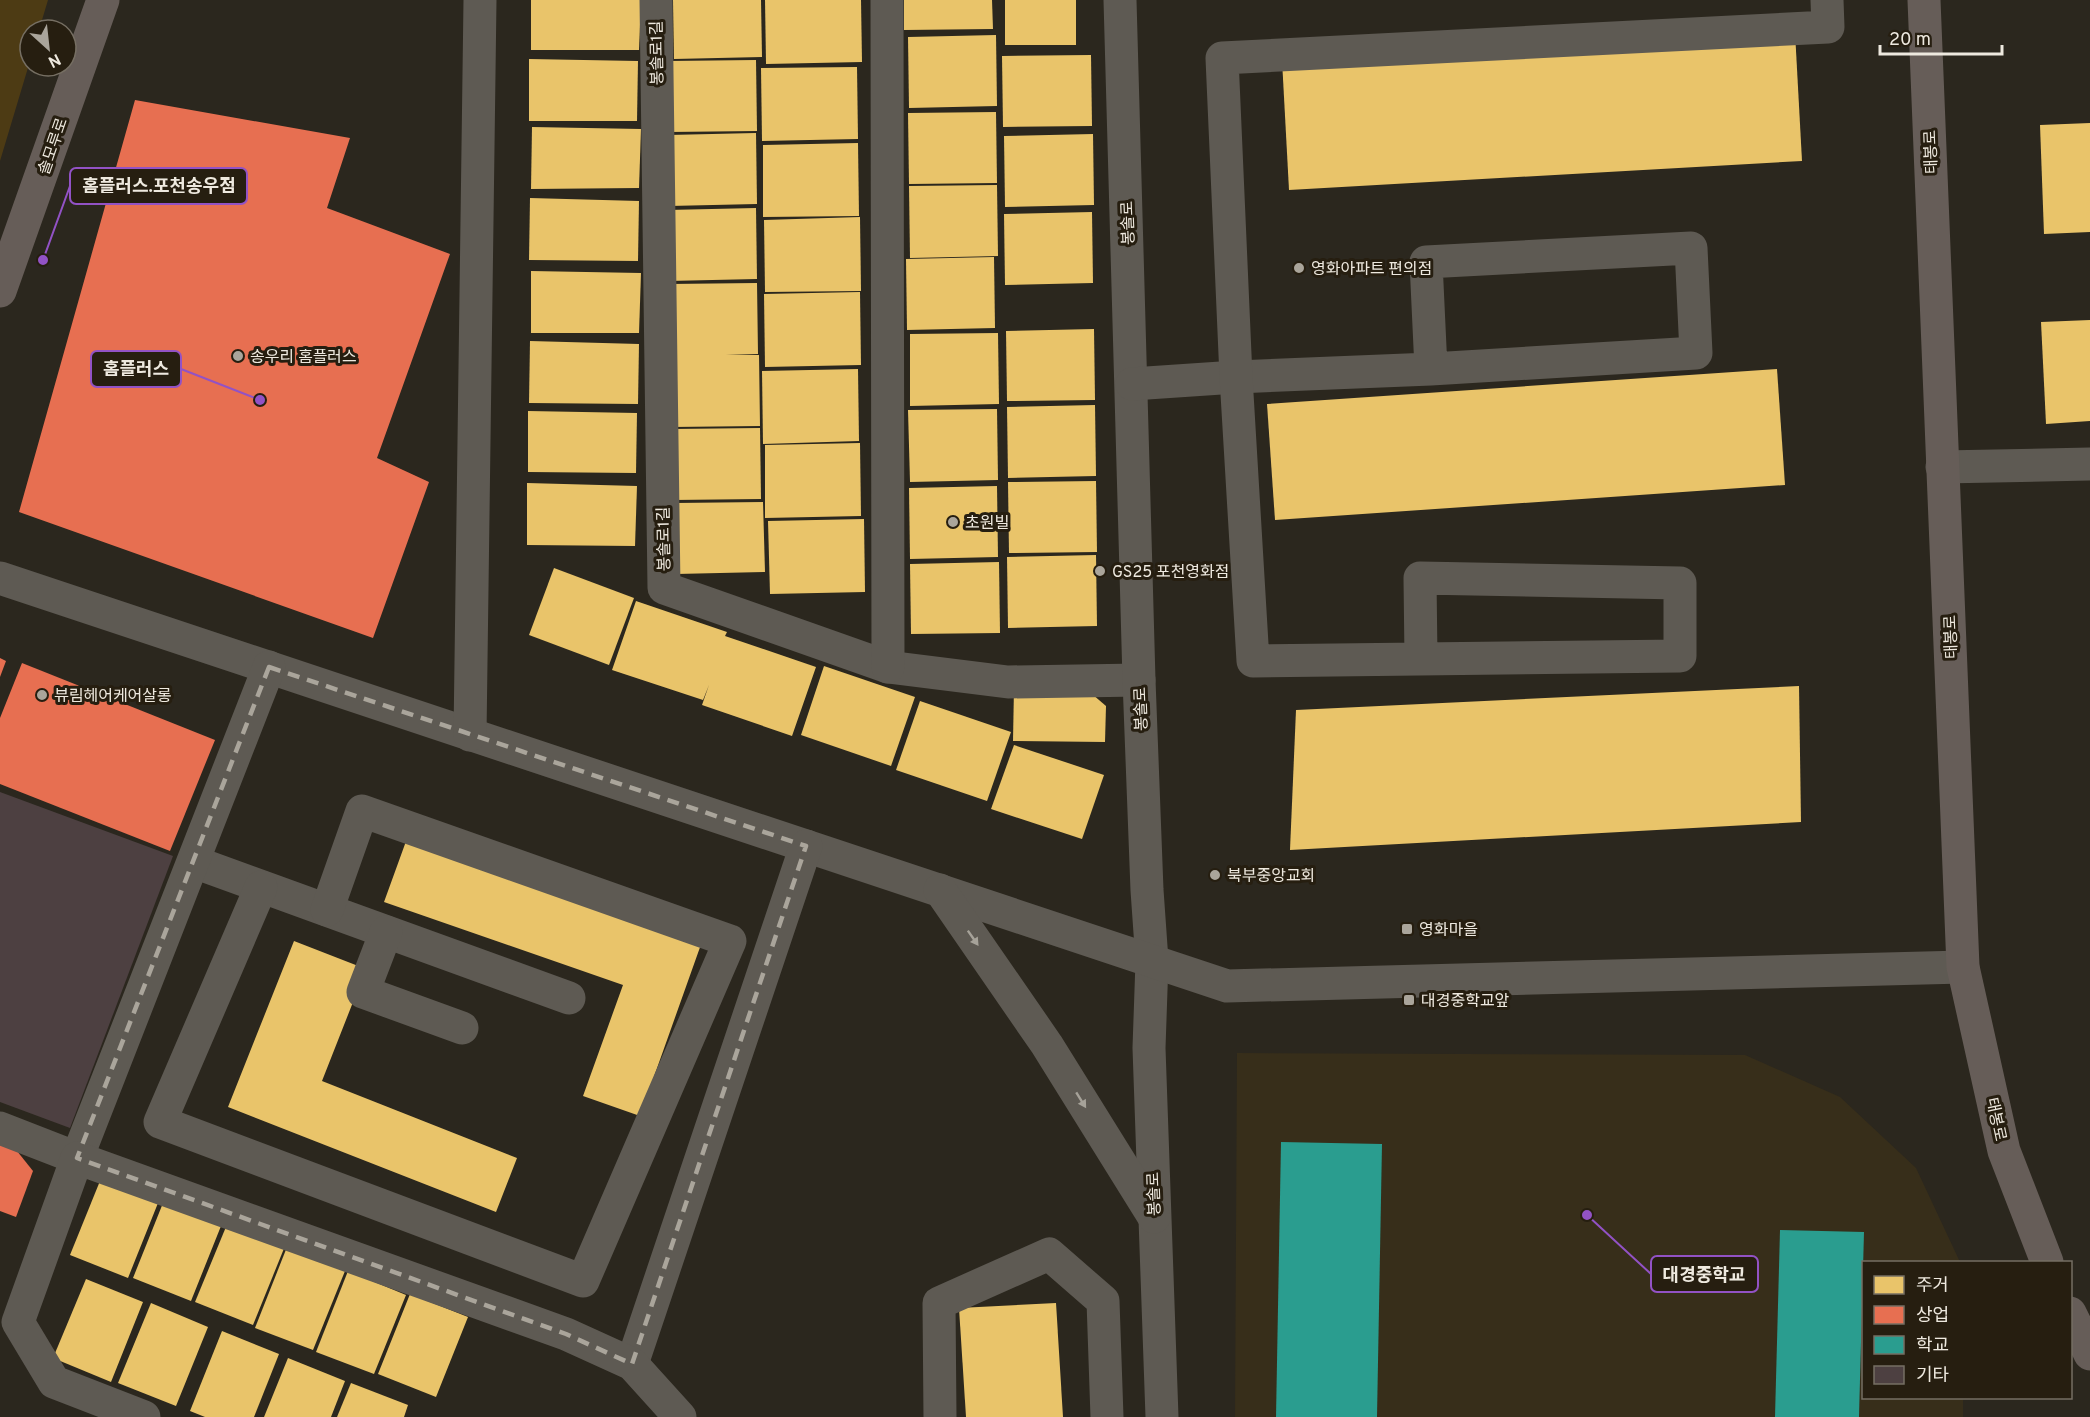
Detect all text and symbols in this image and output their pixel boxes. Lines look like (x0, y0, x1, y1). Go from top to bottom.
north arrow (18, 18, 78, 78)
scale bar (1880, 18, 2002, 56)
street label: 봉솔로1길 (647, 20, 669, 86)
text: 20 m (1889, 29, 1931, 52)
text: N (44, 48, 64, 71)
street label: 솔모루로 (35, 115, 73, 178)
street label: 태봉로 (1921, 129, 1943, 174)
callout: 홈플러스.포천송우점 (70, 168, 247, 204)
text: 홈플러스.포천송우점 (82, 176, 236, 199)
street label: 봉솔로 (1118, 200, 1140, 245)
place label: 영화아파트 편의점 (1311, 260, 1433, 280)
marker: 영화아파트 편의점 (1292, 261, 1306, 275)
place label: 송우리 홈플러스 (250, 348, 357, 368)
marker: 송우리 홈플러스 (231, 349, 245, 363)
callout: 홈플러스 (91, 351, 181, 387)
text: 홈플러스 (103, 359, 169, 382)
street label: 봉솔로1길 (654, 506, 676, 572)
place label: 초원빌 (965, 514, 1009, 534)
marker: 초원빌 (946, 515, 960, 529)
place label: GS25 포천영화점 (1112, 563, 1230, 583)
marker: GS25 포천영화점 (1093, 564, 1107, 578)
street label: 태봉로 (1941, 614, 1963, 659)
street label: 봉솔로 (1131, 686, 1153, 731)
place label: 뷰림헤어케어살롱 (54, 687, 172, 707)
marker: 뷰림헤어케어살롱 (35, 688, 49, 702)
place label: 북부중앙교회 (1227, 867, 1315, 887)
marker: 북부중앙교회 (1208, 868, 1222, 882)
place label: 영화마을 (1419, 921, 1478, 941)
marker: 영화마을 (1400, 922, 1414, 936)
one-way arrow (967, 930, 979, 946)
place label: 대경중학교앞 (1421, 992, 1510, 1012)
marker: 대경중학교앞 (1402, 993, 1416, 1007)
one-way arrow (1076, 1092, 1087, 1109)
street label: 태봉로 (1981, 1096, 2009, 1143)
street label: 봉솔로 (1144, 1171, 1166, 1216)
callout: 대경중학교 (1651, 1256, 1758, 1292)
legend (1862, 1261, 2072, 1399)
text: 대경중학교 (1663, 1265, 1745, 1288)
text: 주거 (1916, 1275, 1949, 1298)
text: 상업 (1916, 1305, 1949, 1328)
text: 학교 (1916, 1335, 1949, 1358)
text: 기타 (1916, 1365, 1950, 1388)

